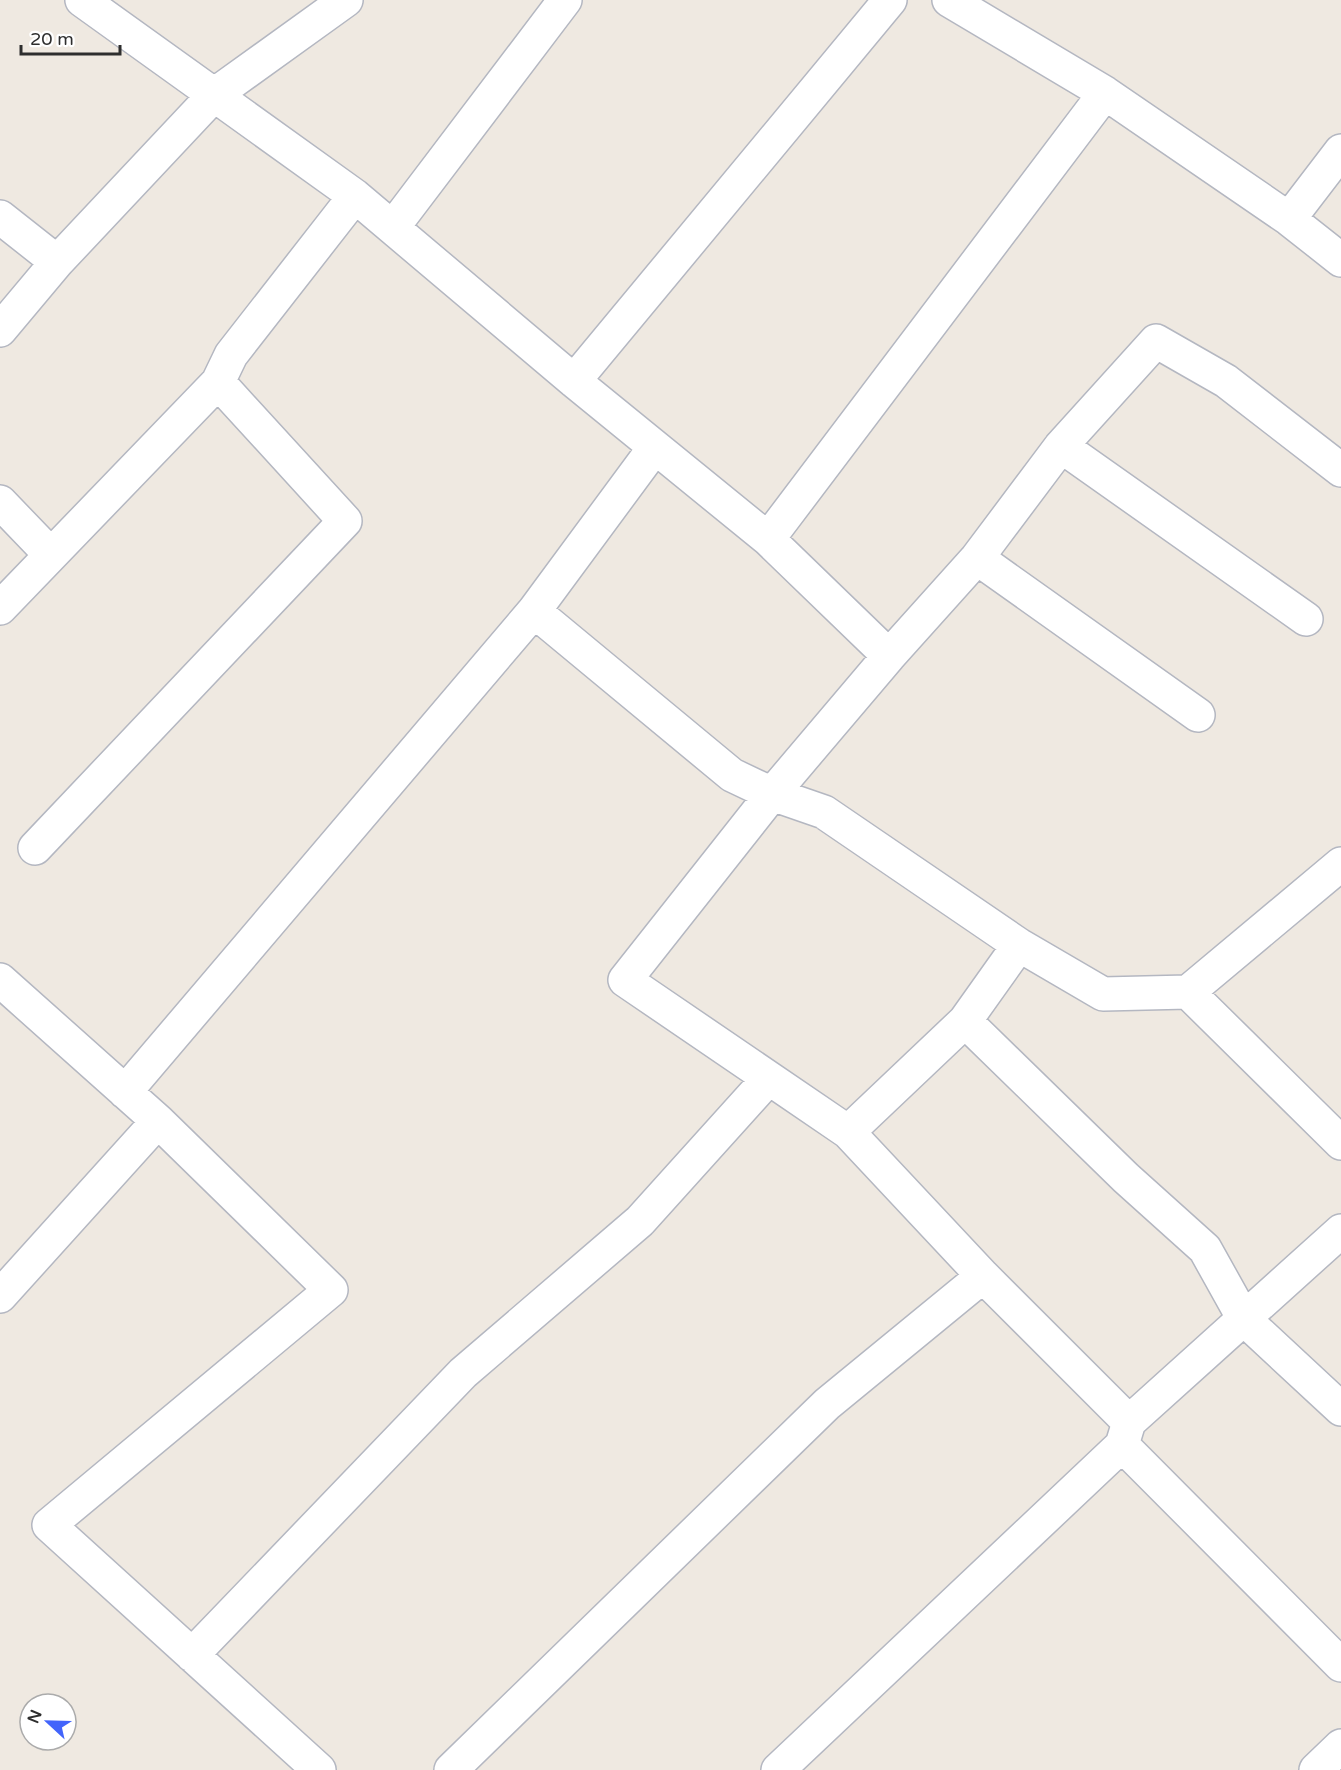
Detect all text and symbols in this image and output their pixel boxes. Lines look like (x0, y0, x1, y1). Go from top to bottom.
scale bar (21, 18, 120, 56)
text: 20 m (30, 28, 74, 50)
north arrow (18, 1692, 78, 1752)
text: N (23, 1707, 47, 1726)

